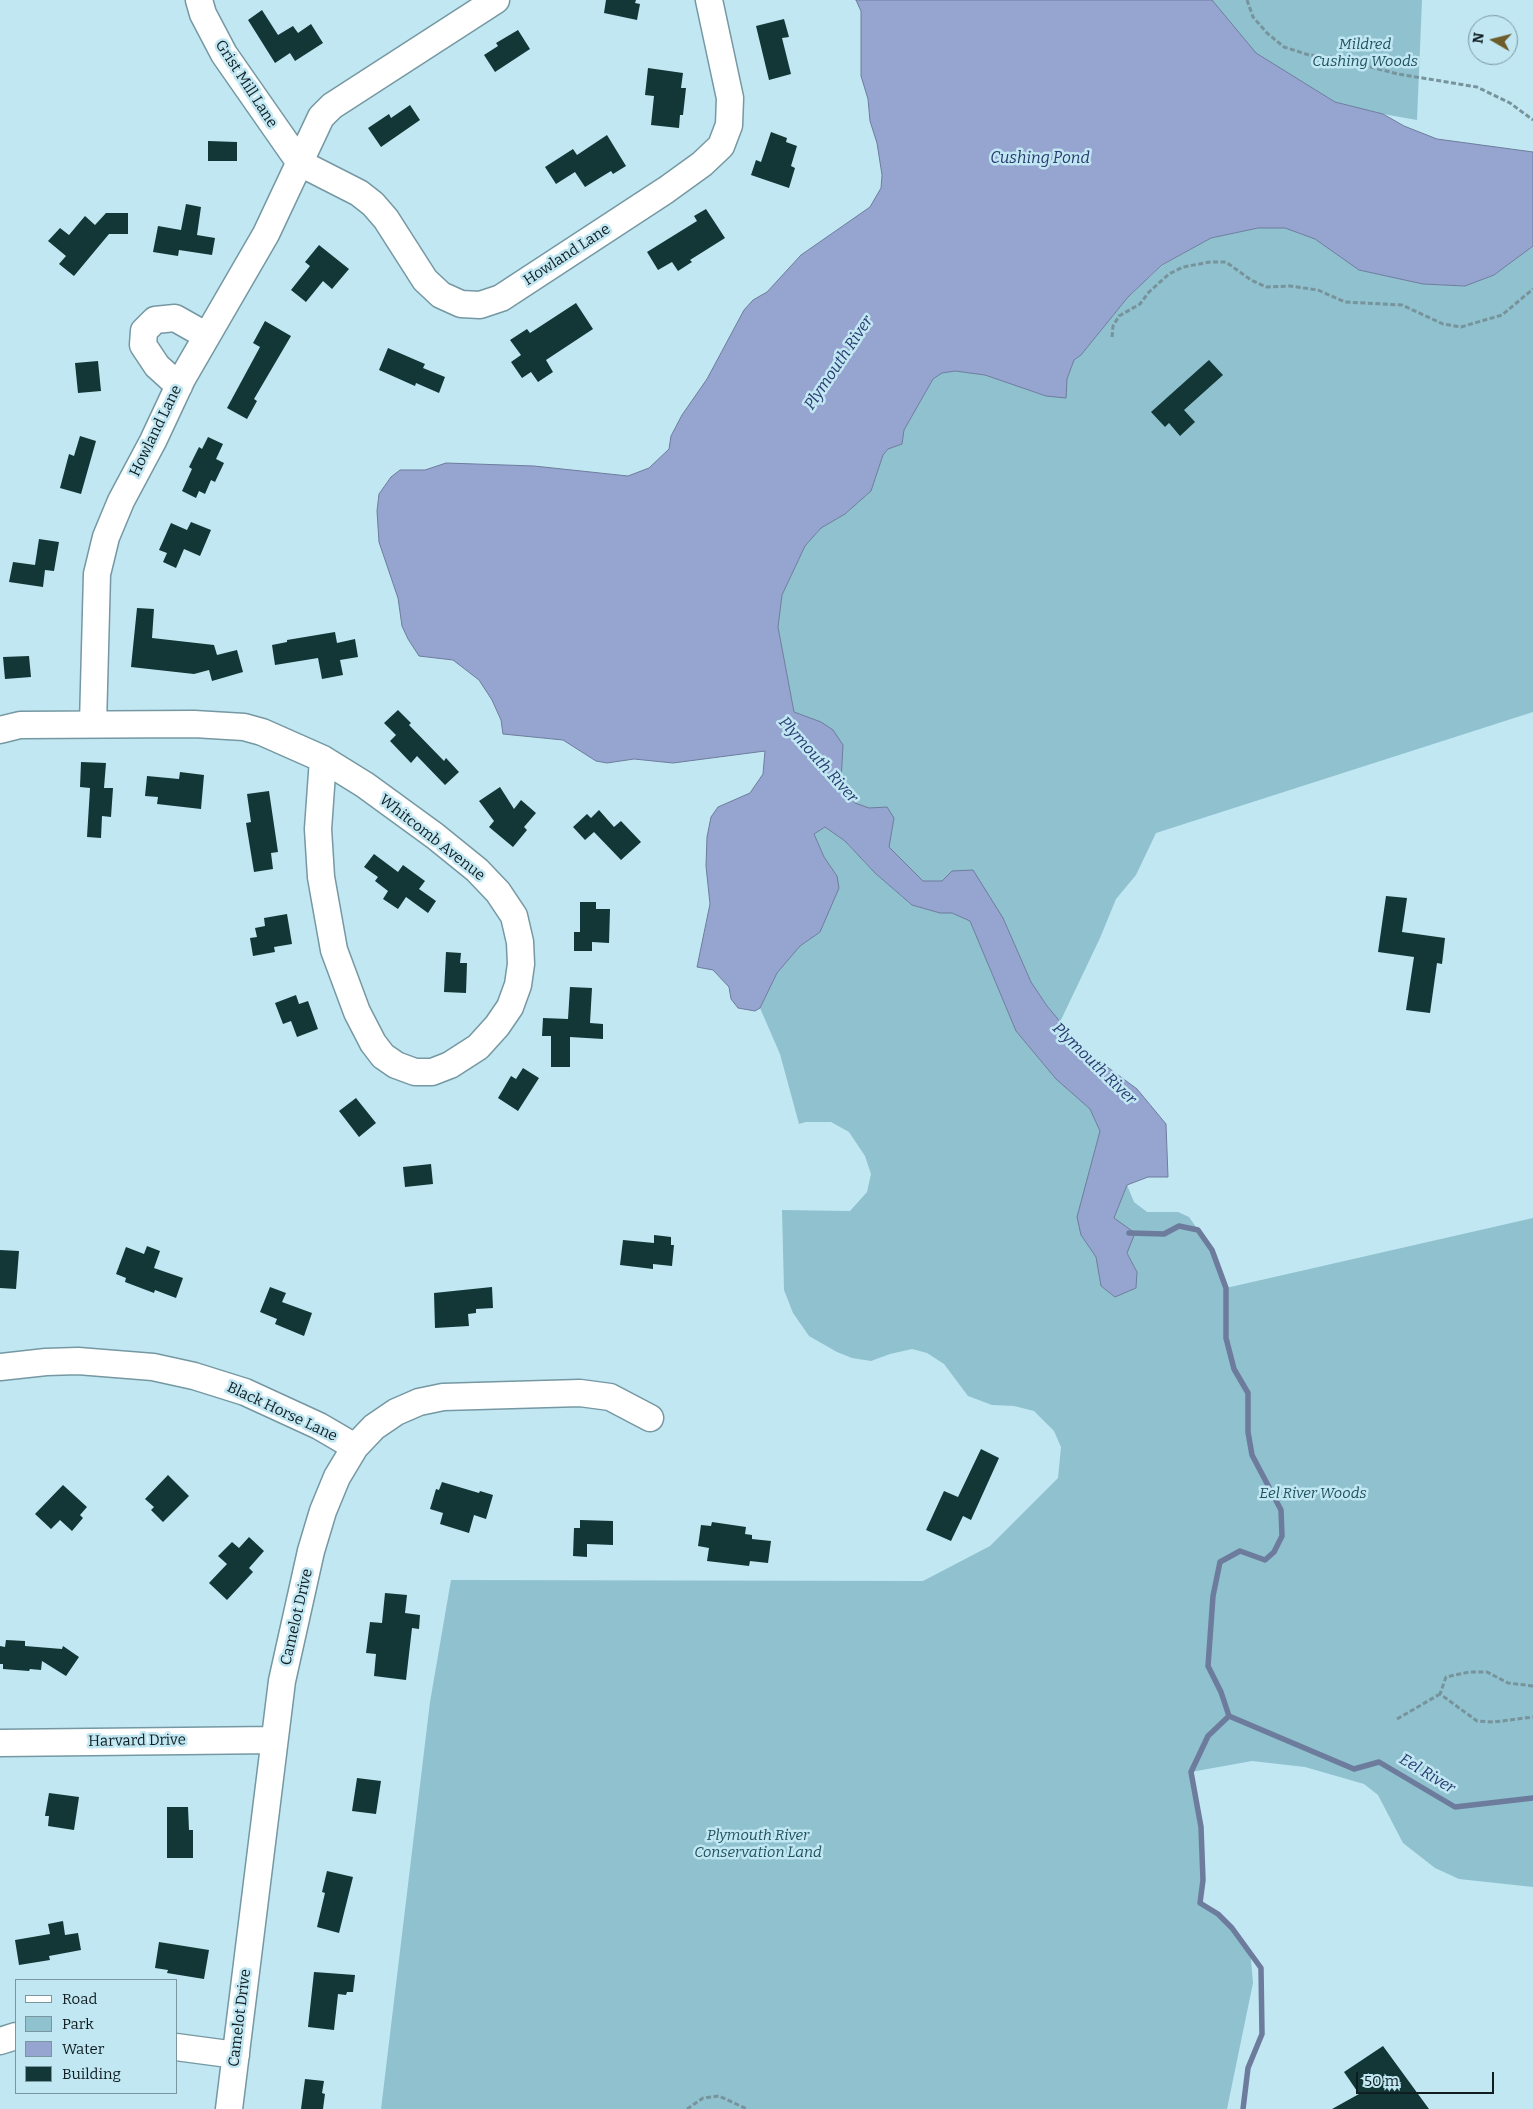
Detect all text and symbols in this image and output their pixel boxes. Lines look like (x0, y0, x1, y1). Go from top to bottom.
north arrow (1468, 15, 1518, 65)
text: N (1469, 31, 1488, 45)
park label: Mildred Cushing Woods (1312, 36, 1418, 71)
street label: Grist Mill Lane (211, 37, 281, 131)
water label: Cushing Pond (990, 149, 1090, 169)
street label: Howland Lane (520, 220, 614, 290)
water label: Plymouth River (801, 312, 877, 414)
street label: Howland Lane (126, 382, 186, 480)
water label: Plymouth River (774, 713, 862, 807)
street label: Whitcomb Avenue (376, 791, 488, 885)
water label: Plymouth River (1048, 1019, 1140, 1109)
street label: Black Horse Lane (224, 1379, 340, 1445)
park label: Eel River Woods (1259, 1485, 1367, 1503)
street label: Camelot Drive (277, 1567, 317, 1667)
street label: Harvard Drive (88, 1731, 186, 1751)
water label: Eel River (1396, 1750, 1458, 1798)
park label: Plymouth River Conservation Land (694, 1827, 822, 1862)
street label: Camelot Drive (225, 1968, 255, 2068)
legend (15, 1979, 178, 2094)
text: Road (62, 1990, 97, 2008)
text: Park (62, 2015, 94, 2033)
text: Water (62, 2040, 104, 2058)
scale bar (1358, 2062, 1496, 2094)
text: Building (62, 2065, 121, 2083)
text: 50 m (1364, 2072, 1399, 2090)

